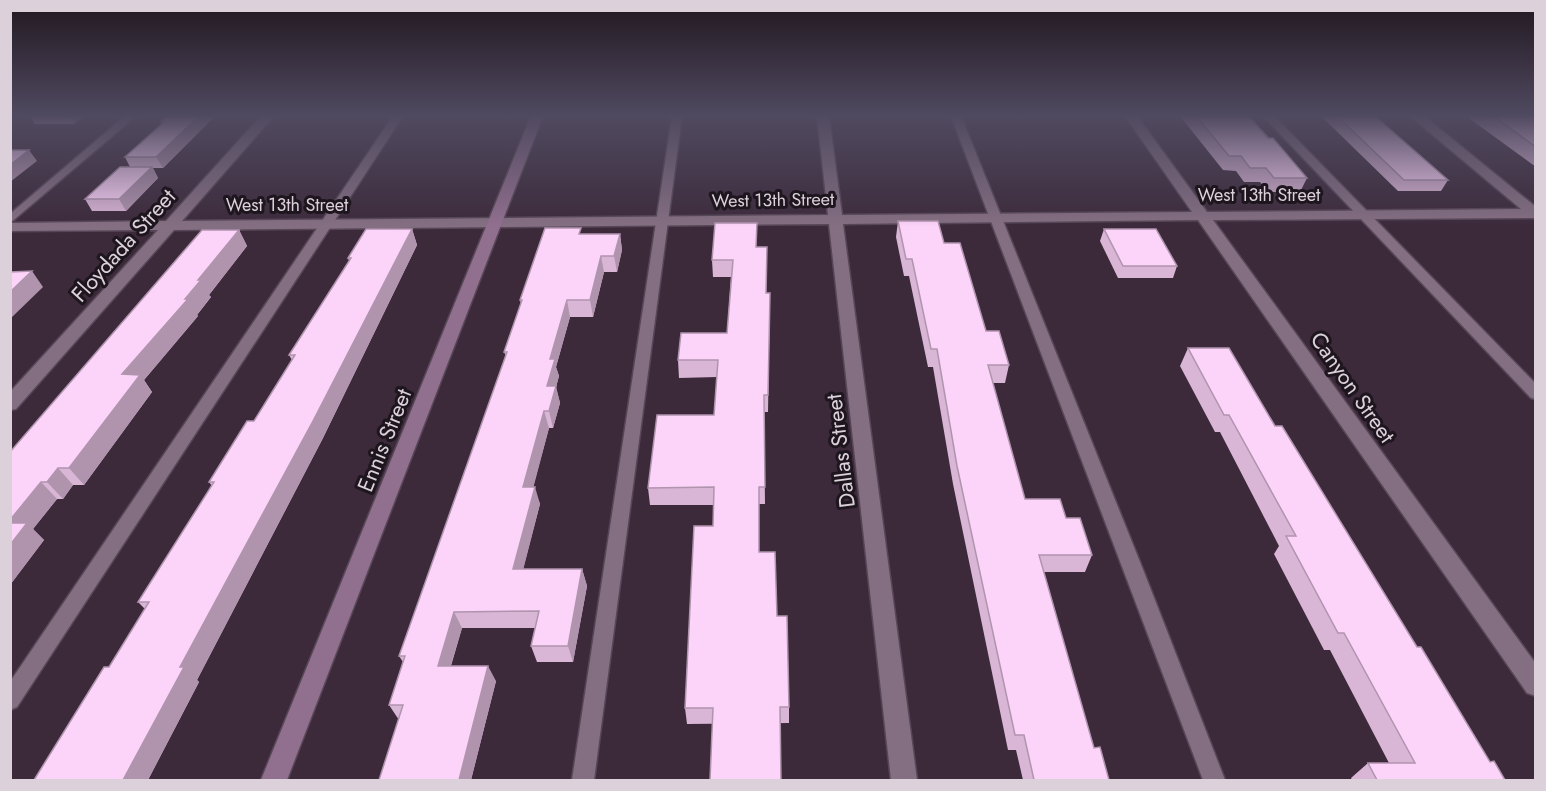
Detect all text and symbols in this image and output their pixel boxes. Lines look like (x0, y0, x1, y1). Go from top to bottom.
street label: Floydada Street (63, 181, 183, 309)
street label: West 13th Street (1198, 182, 1321, 208)
street label: West 13th Street (711, 186, 835, 214)
street label: West 13th Street (226, 192, 349, 218)
street label: Canyon Street (1303, 325, 1404, 450)
street label: Ennis Street (349, 383, 419, 496)
street label: Dallas Street (817, 392, 863, 510)

